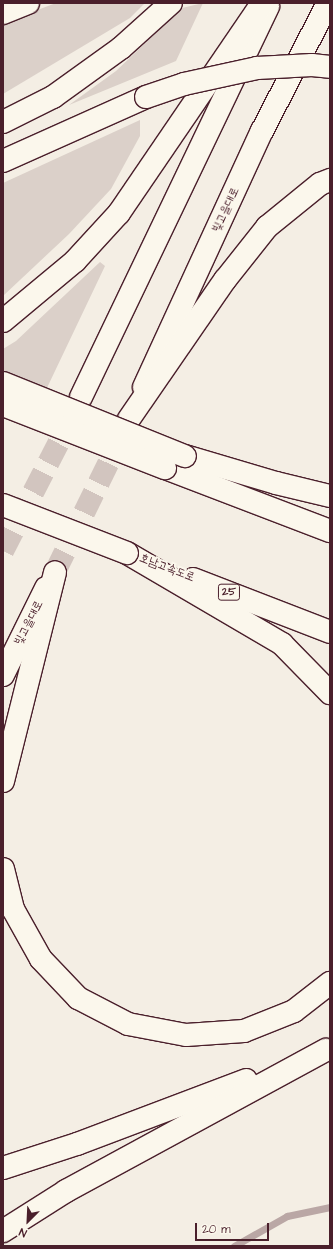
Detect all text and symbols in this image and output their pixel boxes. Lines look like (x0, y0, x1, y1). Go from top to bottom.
street label: 빛고을대로 (209, 185, 243, 235)
street label: 호남고속도로 (137, 551, 197, 585)
road number: 25 (217, 583, 241, 601)
street label: 빛고을대로 (12, 598, 46, 648)
north arrow (8, 1201, 48, 1241)
scale bar (197, 1215, 271, 1241)
text: 20 m (202, 1221, 231, 1238)
text: N (17, 1224, 29, 1241)

